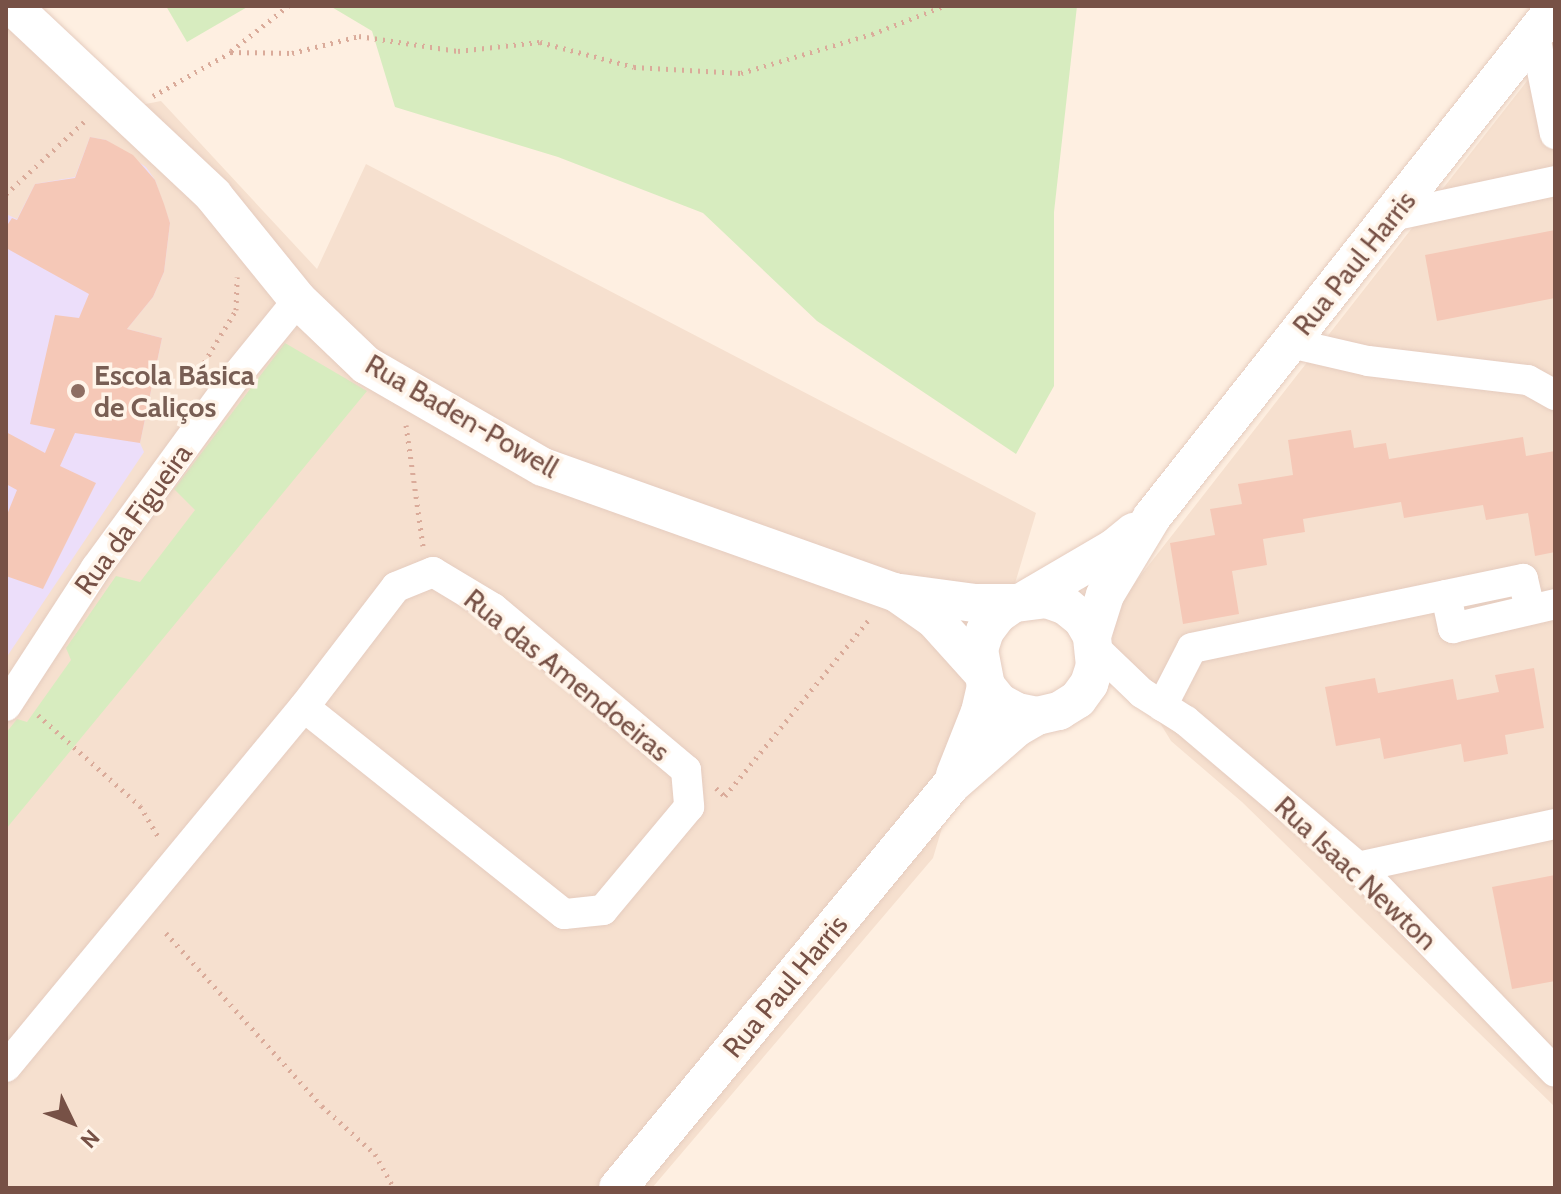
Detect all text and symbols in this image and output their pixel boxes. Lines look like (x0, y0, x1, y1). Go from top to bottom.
street label: Rua Paul Harris (1286, 184, 1422, 342)
street label: Rua Baden-Powell (360, 347, 564, 485)
place label: Escola Básica de Caliços (94, 358, 255, 424)
marker: Escola Básica de Caliços (69, 382, 87, 400)
street label: Rua da Figueira (67, 437, 199, 601)
street label: Rua das Amendoeiras (458, 582, 676, 768)
street label: Rua Isaac Newton (1268, 789, 1444, 957)
street label: Rua Paul Harris (716, 908, 854, 1064)
north arrow (32, 1082, 112, 1162)
text: N (75, 1124, 105, 1154)

